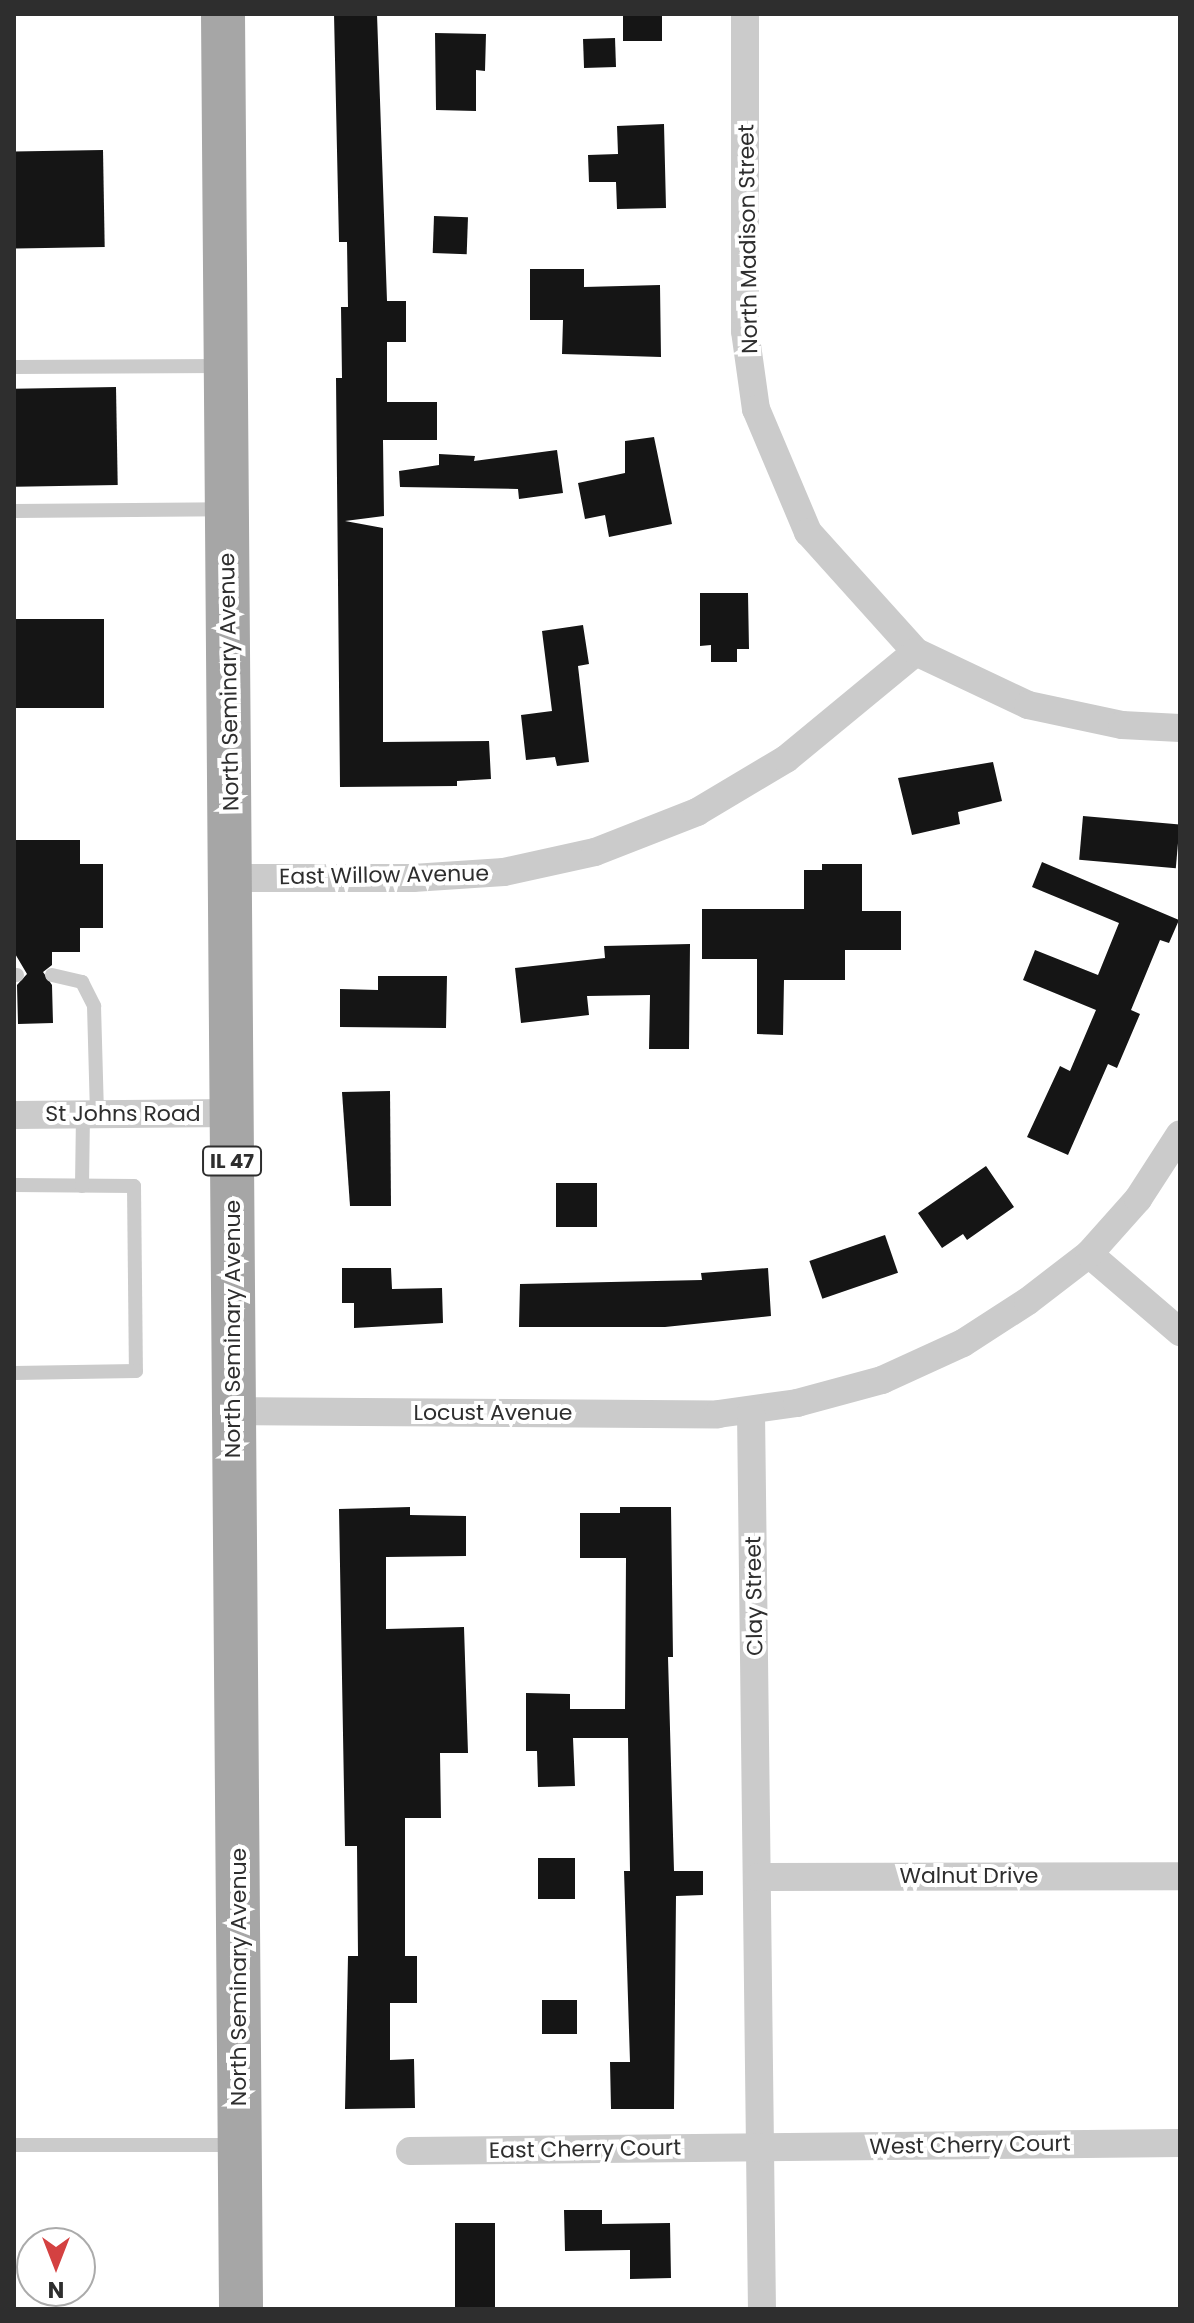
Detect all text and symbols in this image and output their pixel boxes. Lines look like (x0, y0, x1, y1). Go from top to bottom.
street label: North Madison Street (733, 124, 763, 354)
street label: North Seminary Avenue (214, 553, 244, 811)
street label: East Willow Avenue (279, 860, 489, 890)
street label: St Johns Road (45, 1101, 201, 1127)
road number: IL 47 (202, 1145, 262, 1177)
street label: North Seminary Avenue (220, 1200, 246, 1458)
street label: Locust Avenue (414, 1400, 572, 1426)
street label: Clay Street (740, 1536, 768, 1656)
street label: North Seminary Avenue (226, 1848, 252, 2106)
street label: Walnut Drive (900, 1863, 1038, 1889)
street label: West Cherry Court (869, 2130, 1071, 2160)
street label: East Cherry Court (489, 2134, 681, 2164)
north arrow (16, 2227, 96, 2307)
text: N (48, 2274, 64, 2305)

